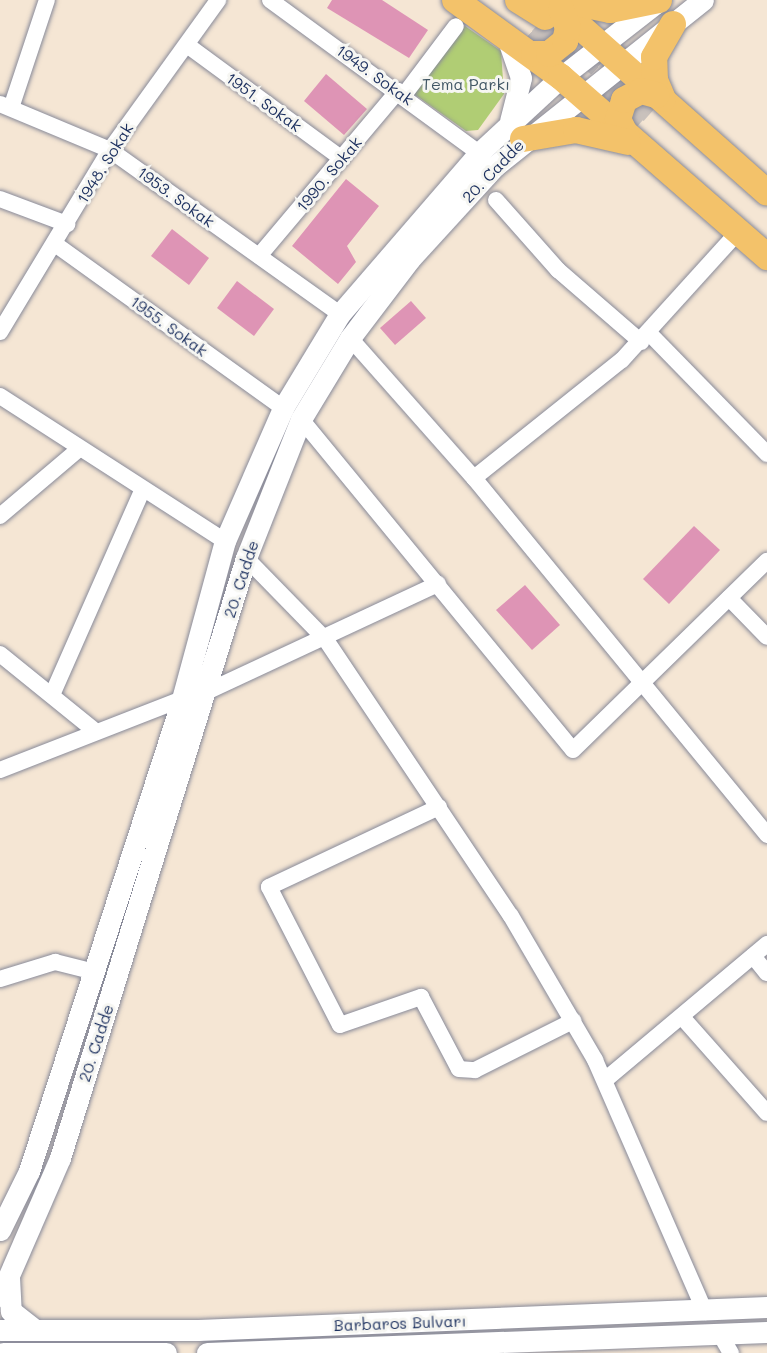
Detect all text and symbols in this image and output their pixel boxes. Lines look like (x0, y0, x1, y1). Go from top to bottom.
street label: 1949. Sokak (333, 41, 417, 109)
street label: 1951. Sokak (223, 68, 305, 136)
park label: Tema Parkı (422, 74, 510, 94)
street label: 1948. Sokak (73, 119, 137, 207)
street label: 1990. Sokak (292, 133, 366, 215)
street label: 20. Cadde (458, 135, 528, 207)
street label: 1953. Sokak (134, 163, 218, 231)
street label: 1955. Sokak (127, 292, 211, 360)
street label: 20. Cadde (219, 538, 263, 620)
street label: 20. Cadde (74, 1002, 118, 1084)
street label: Barbaros Bulvarı (333, 1311, 467, 1335)

